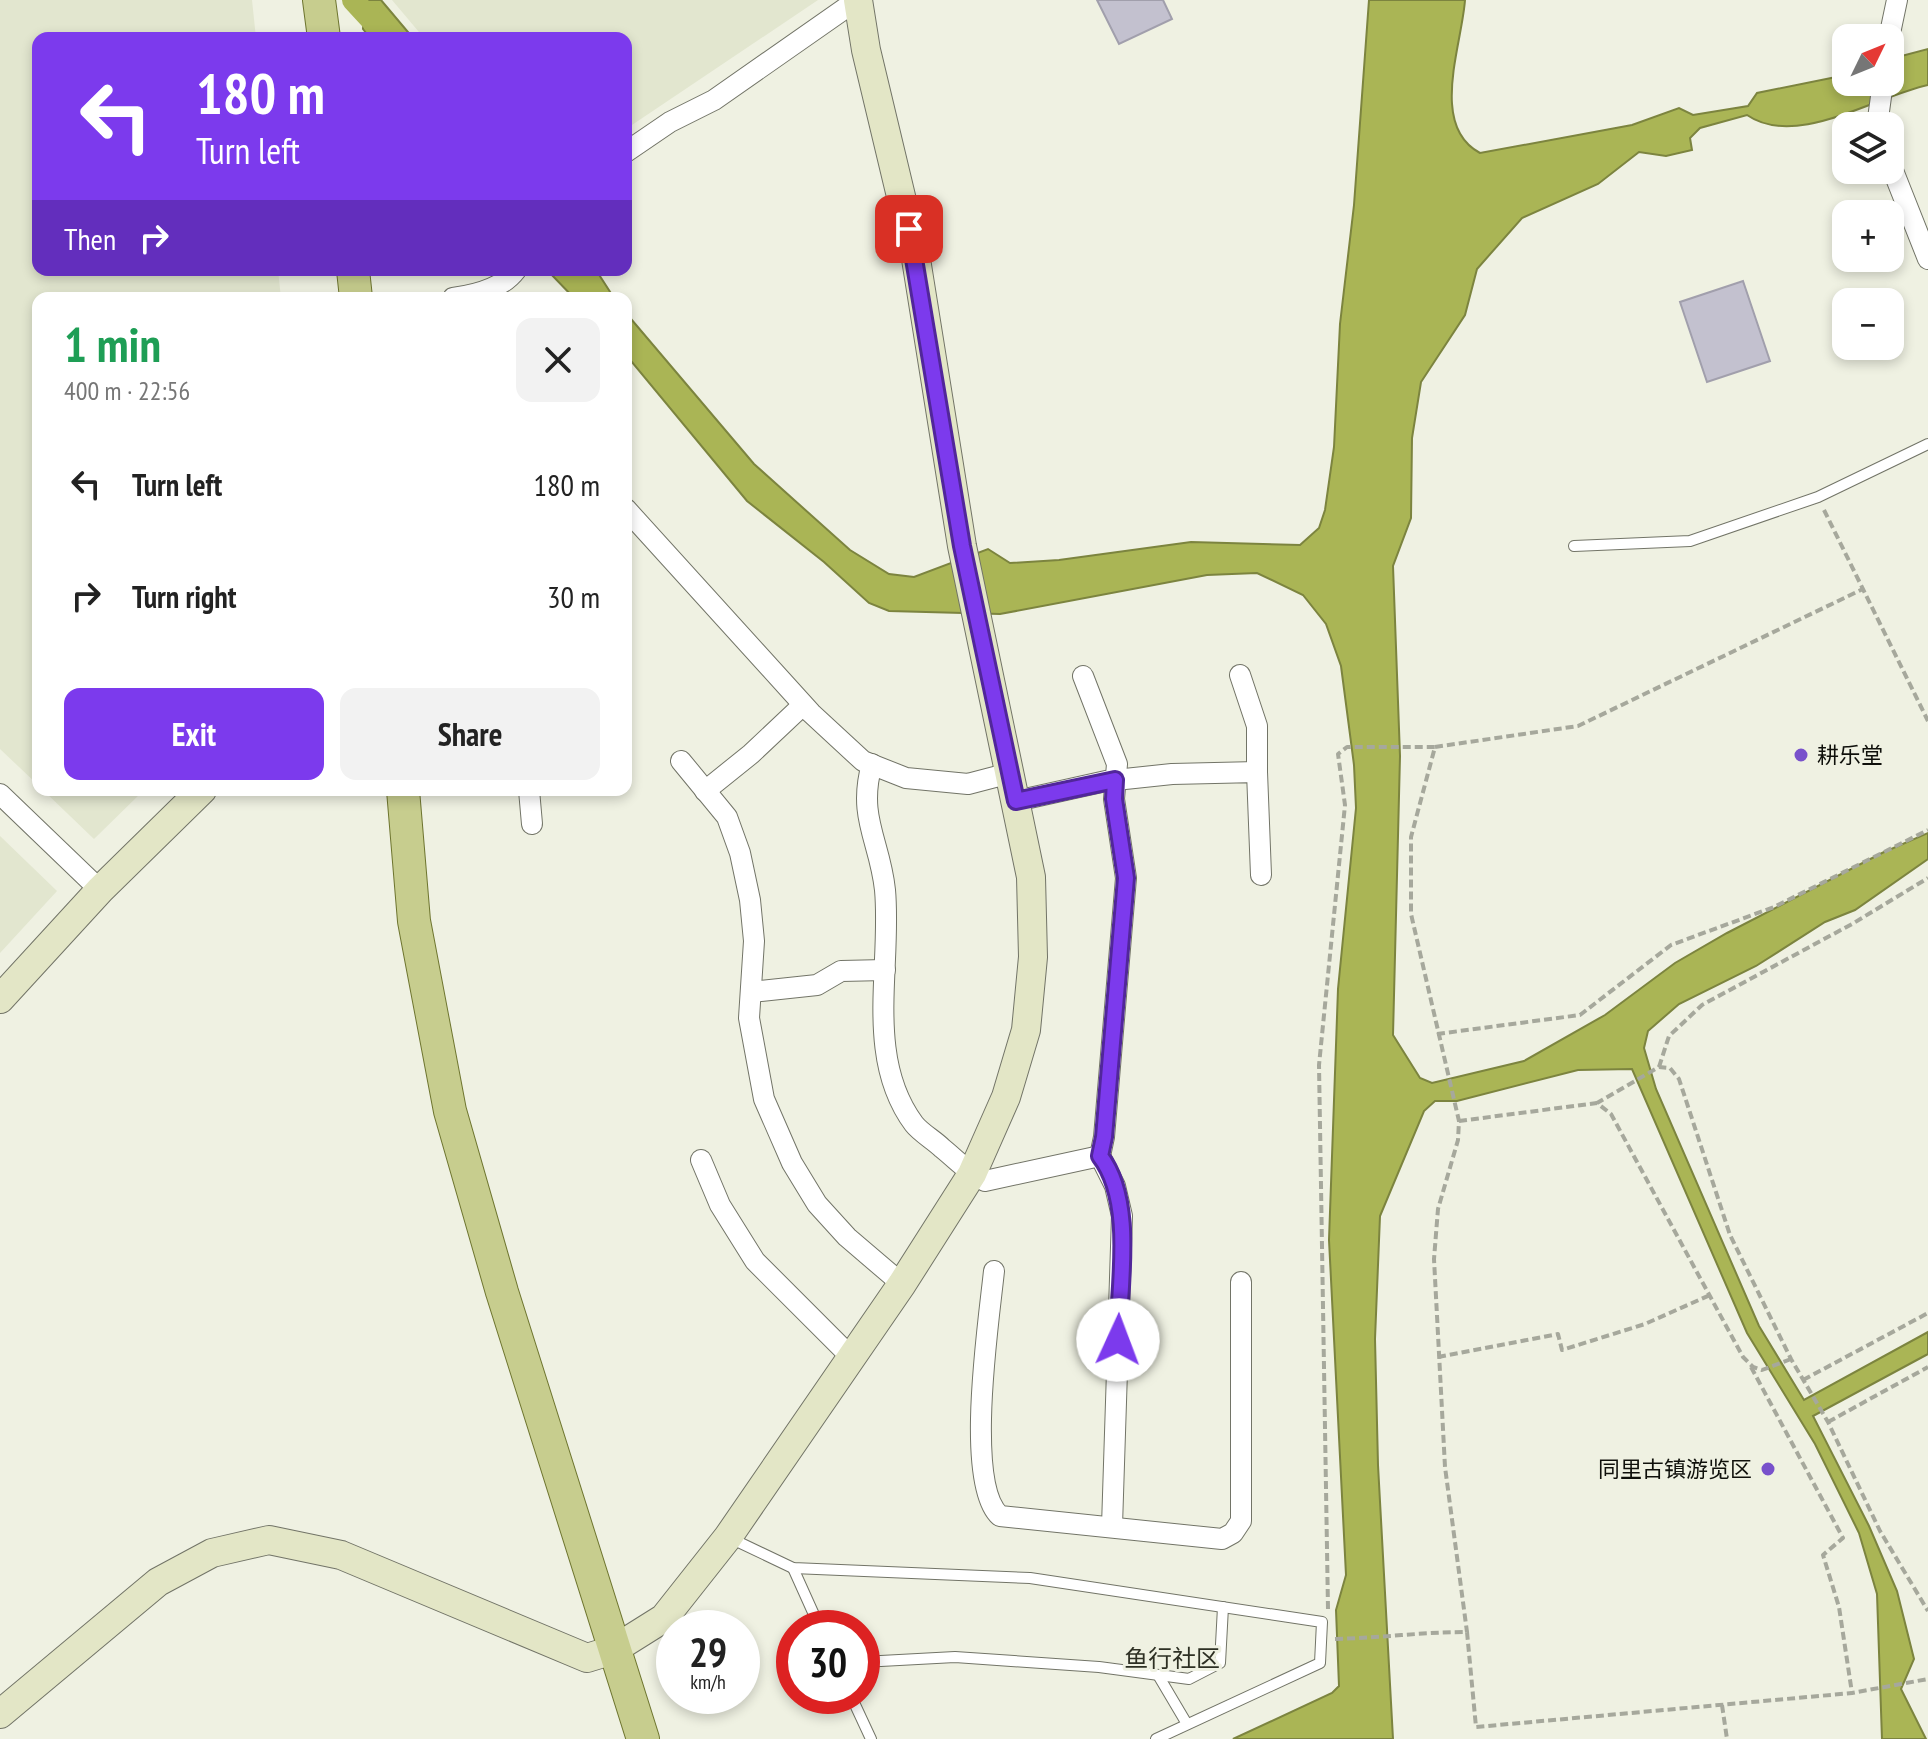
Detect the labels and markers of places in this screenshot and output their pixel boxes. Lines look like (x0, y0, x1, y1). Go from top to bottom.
pin (875, 195, 943, 263)
place label: 耕乐堂 (1817, 741, 1883, 769)
marker: 耕乐堂 (1792, 746, 1810, 764)
place label: 同里古镇游览区 (1598, 1455, 1752, 1483)
marker: 同里古镇游览区 (1759, 1460, 1777, 1478)

